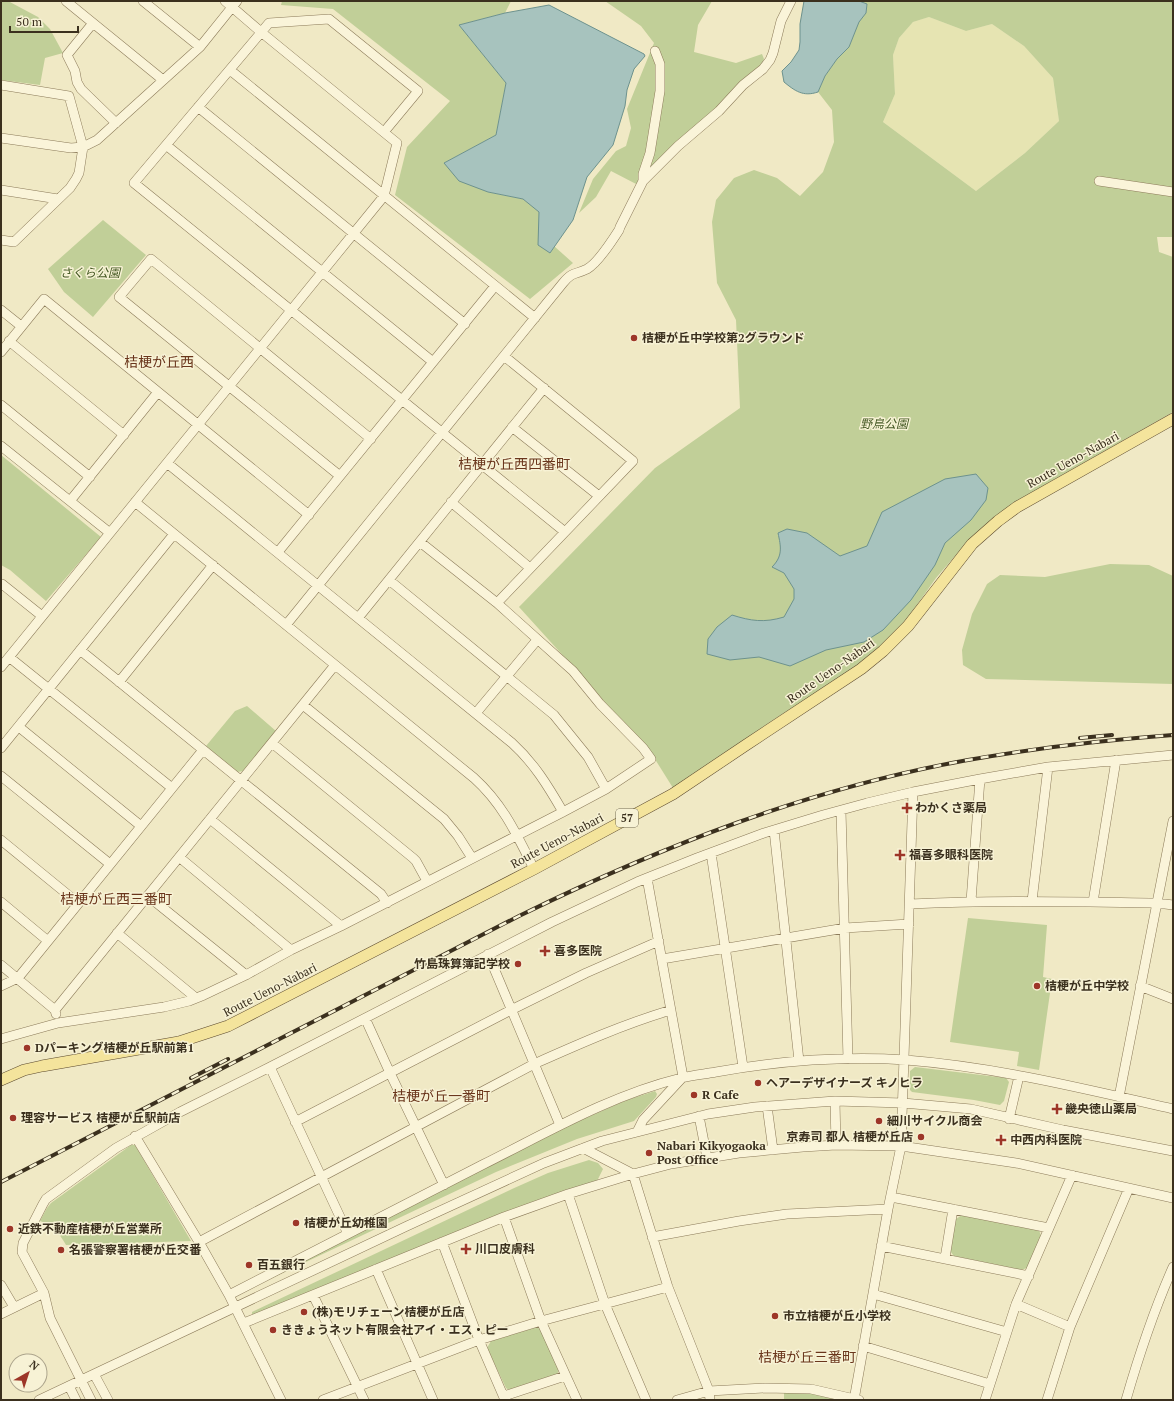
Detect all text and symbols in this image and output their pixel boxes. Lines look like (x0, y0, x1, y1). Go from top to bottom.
scale bar (10, 8, 78, 34)
text: 50 m (16, 14, 43, 29)
park label: さくら公園 (60, 265, 122, 280)
place label: 桔梗が丘中学校第2グラウンド (642, 330, 805, 345)
marker: 桔梗が丘中学校第2グラウンド (629, 333, 639, 343)
district label: 桔梗が丘西 (124, 352, 194, 371)
park label: 野鳥公園 (860, 416, 910, 431)
street label: Route Ueno-Nabari (1024, 428, 1122, 491)
district label: 桔梗が丘西四番町 (458, 454, 570, 473)
street label: Route Ueno-Nabari (784, 635, 878, 706)
place label: わかくさ薬局 (915, 800, 987, 815)
marker: わかくさ薬局 (902, 803, 912, 813)
road number: 57 (616, 809, 638, 827)
street label: Route Ueno-Nabari (508, 810, 606, 871)
place label: 福喜多眼科医院 (909, 847, 993, 862)
marker: 福喜多眼科医院 (894, 849, 906, 861)
district label: 桔梗が丘西三番町 (60, 889, 172, 908)
place label: 喜多医院 (554, 943, 602, 958)
marker: 喜多医院 (539, 945, 551, 957)
place label: 竹島珠算簿記学校 (414, 956, 510, 971)
street label: Route Ueno-Nabari (220, 959, 319, 1020)
marker: 竹島珠算簿記学校 (513, 959, 523, 969)
place label: 桔梗が丘中学校 (1045, 978, 1129, 993)
marker: 桔梗が丘中学校 (1032, 981, 1042, 991)
place label: Dパーキング桔梗が丘駅前第1 (35, 1040, 194, 1055)
marker: Dパーキング桔梗が丘駅前第1 (22, 1043, 32, 1053)
place label: ヘアーデザイナーズ キノヒラ (766, 1075, 923, 1090)
marker: ヘアーデザイナーズ キノヒラ (753, 1078, 763, 1088)
district label: 桔梗が丘一番町 (392, 1086, 490, 1105)
place label: R Cafe (702, 1087, 739, 1102)
marker: R Cafe (689, 1090, 699, 1100)
place label: 畿央徳山薬局 (1065, 1101, 1137, 1116)
marker: 畿央徳山薬局 (1052, 1104, 1062, 1114)
place label: 理容サービス 桔梗が丘駅前店 (21, 1110, 180, 1125)
marker: 理容サービス 桔梗が丘駅前店 (8, 1113, 18, 1123)
place label: 細川サイクル商会 (887, 1113, 982, 1128)
marker: 細川サイクル商会 (874, 1116, 884, 1126)
place label: 京寿司 都人 桔梗が丘店 (787, 1129, 913, 1144)
marker: 京寿司 都人 桔梗が丘店 (916, 1132, 926, 1142)
place label: 中西内科医院 (1010, 1132, 1082, 1147)
marker: 中西内科医院 (995, 1134, 1007, 1146)
place label: Nabari Kikyogaoka Post Office (657, 1138, 766, 1167)
marker: Nabari Kikyogaoka Post Office (644, 1148, 654, 1158)
place label: 桔梗が丘幼稚園 (304, 1215, 388, 1230)
marker: 桔梗が丘幼稚園 (291, 1218, 301, 1228)
place label: 近鉄不動産桔梗が丘営業所 (18, 1221, 162, 1236)
marker: 近鉄不動産桔梗が丘営業所 (5, 1224, 15, 1234)
place label: 川口皮膚科 (475, 1241, 535, 1256)
place label: 名張警察署桔梗が丘交番 (69, 1242, 202, 1257)
marker: 川口皮膚科 (460, 1243, 472, 1255)
marker: 名張警察署桔梗が丘交番 (56, 1245, 66, 1255)
place label: 百五銀行 (257, 1257, 305, 1272)
marker: 百五銀行 (244, 1260, 254, 1270)
place label: (株)モリチェーン桔梗が丘店 (312, 1304, 464, 1319)
marker: (株)モリチェーン桔梗が丘店 (299, 1307, 309, 1317)
place label: 市立桔梗が丘小学校 (783, 1308, 891, 1323)
marker: 市立桔梗が丘小学校 (770, 1311, 780, 1321)
place label: ききょうネット有限会社アイ・エス・ピー (281, 1322, 508, 1337)
marker: ききょうネット有限会社アイ・エス・ピー (268, 1325, 278, 1335)
district label: 桔梗が丘三番町 (758, 1347, 856, 1366)
north arrow (8, 1353, 48, 1393)
text: N (27, 1357, 42, 1374)

